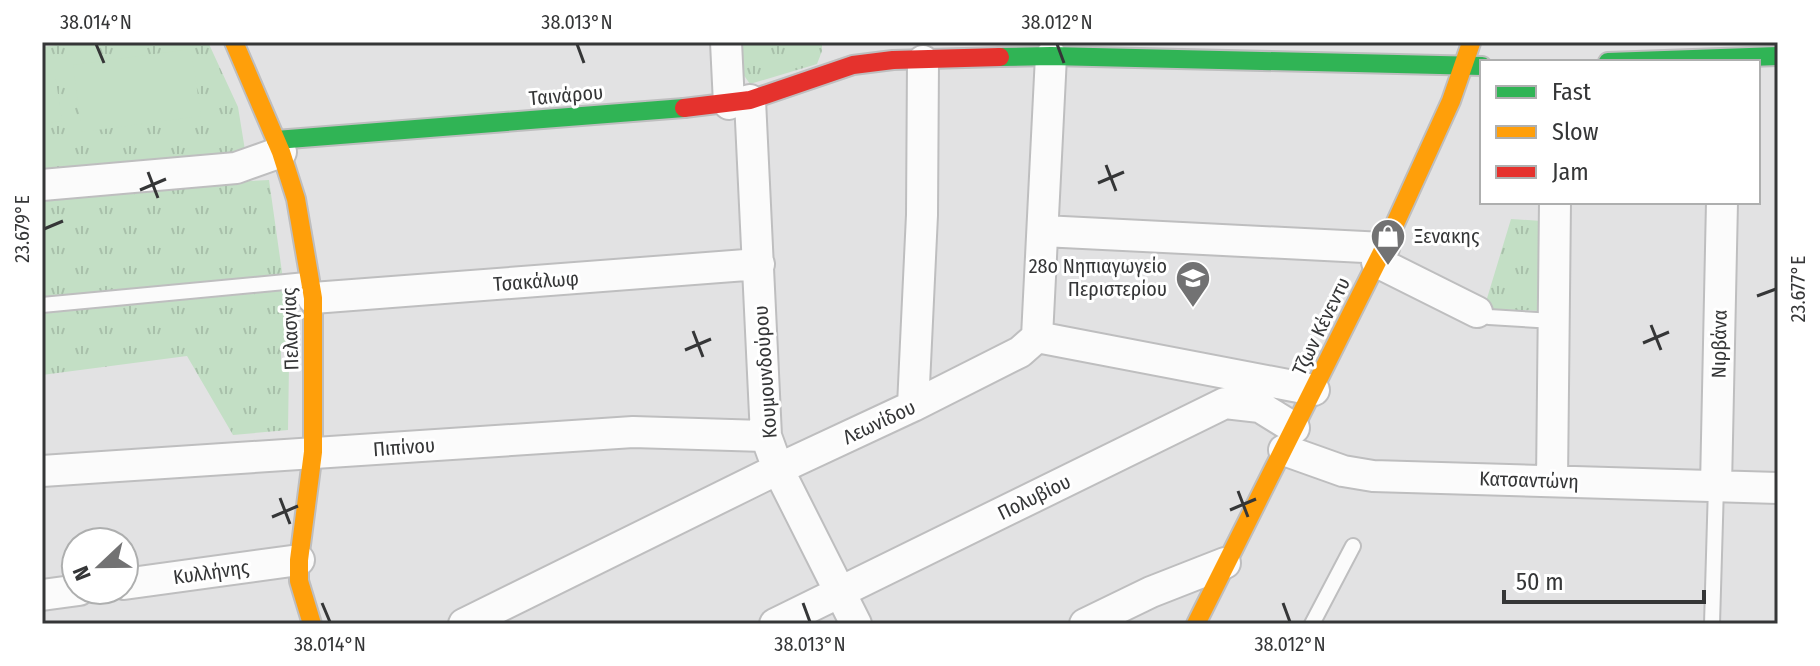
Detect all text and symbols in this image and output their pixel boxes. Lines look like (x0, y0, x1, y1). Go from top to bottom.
text: 38.014°N (60, 10, 132, 34)
text: 38.013°N (541, 10, 613, 34)
text: 38.012°N (1021, 10, 1093, 34)
legend (1480, 60, 1760, 204)
text: Fast (1552, 78, 1591, 106)
street label: Ταινάρου (528, 80, 604, 110)
text: Slow (1552, 118, 1599, 146)
text: Jam (1552, 158, 1589, 186)
text: 23.679°E (10, 195, 34, 263)
shop icon: Ξενακης (1369, 217, 1407, 267)
place label: Ξενακης (1414, 224, 1480, 248)
place label: 28ο Νηπιαγωγείο Περιστερίου (1029, 254, 1167, 301)
text: 23.677°E (1786, 256, 1810, 322)
school or university icon: 28ο Νηπιαγωγείο Περιστερίου (1174, 259, 1212, 309)
street label: Τσακάλωφ (492, 266, 580, 296)
street label: Τζων Κένεντυ (1287, 273, 1355, 379)
street label: Πελασγίας (277, 286, 303, 371)
street label: Κουμουνδούρου (748, 305, 782, 439)
street label: Νιρβάνα (1706, 309, 1732, 379)
street label: Λεωνίδου (839, 395, 919, 449)
street label: Πιπίνου (372, 433, 436, 461)
street label: Κατσαντώνη (1479, 466, 1579, 494)
street label: Πολυβίου (994, 469, 1074, 525)
north arrow (60, 526, 140, 606)
scale bar (1504, 554, 1704, 604)
street label: Κυλλήνης (172, 555, 251, 589)
text: N (67, 562, 97, 584)
text: 50 m (1516, 568, 1564, 596)
text: 38.014°N (294, 632, 366, 656)
text: 38.013°N (774, 632, 846, 656)
text: 38.012°N (1254, 632, 1326, 656)

